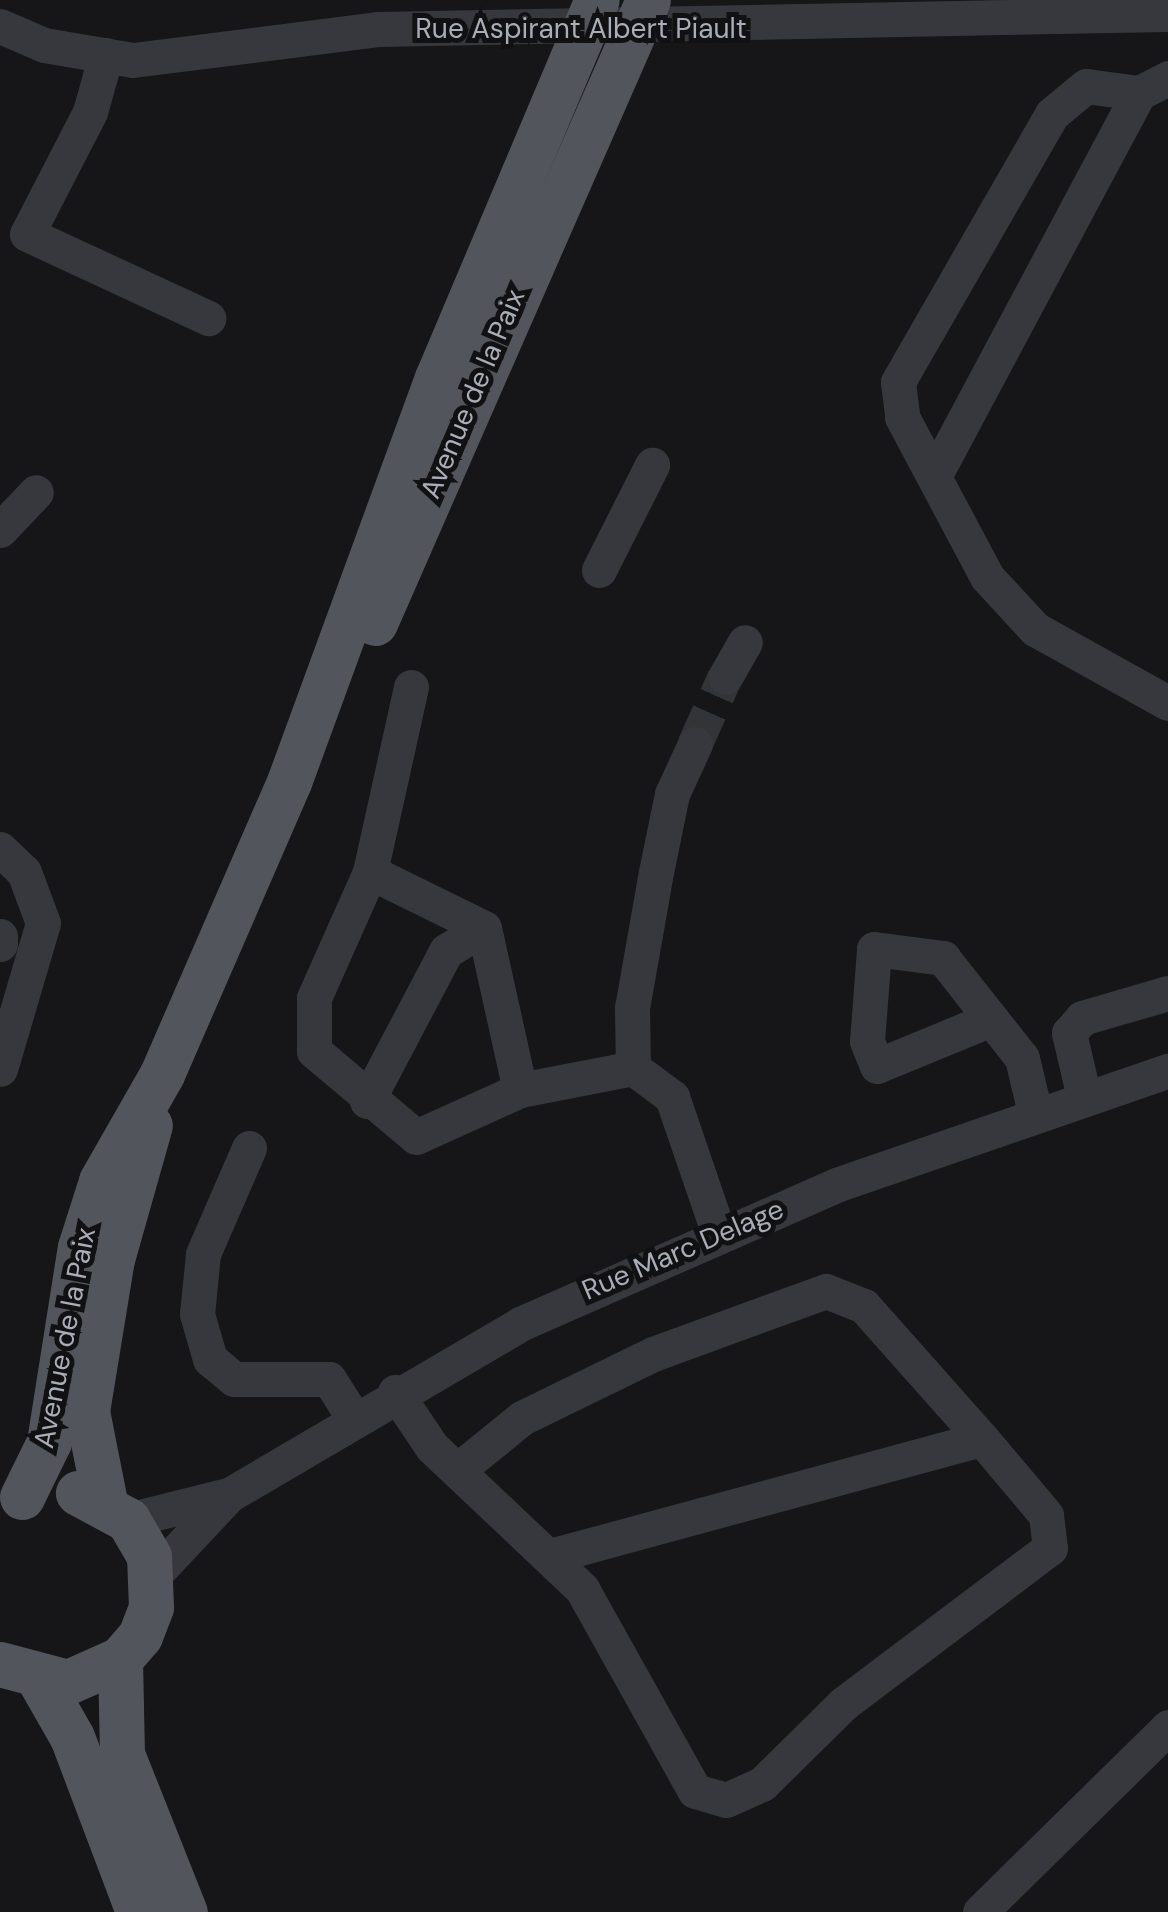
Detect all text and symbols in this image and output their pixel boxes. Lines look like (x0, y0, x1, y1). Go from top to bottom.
street label: Rue Aspirant Albert Piault (415, 12, 747, 46)
street label: Avenue de la Paix (414, 284, 532, 504)
street label: Rue Marc Delage (577, 1192, 789, 1308)
street label: Avenue de la Paix (27, 1225, 103, 1451)

